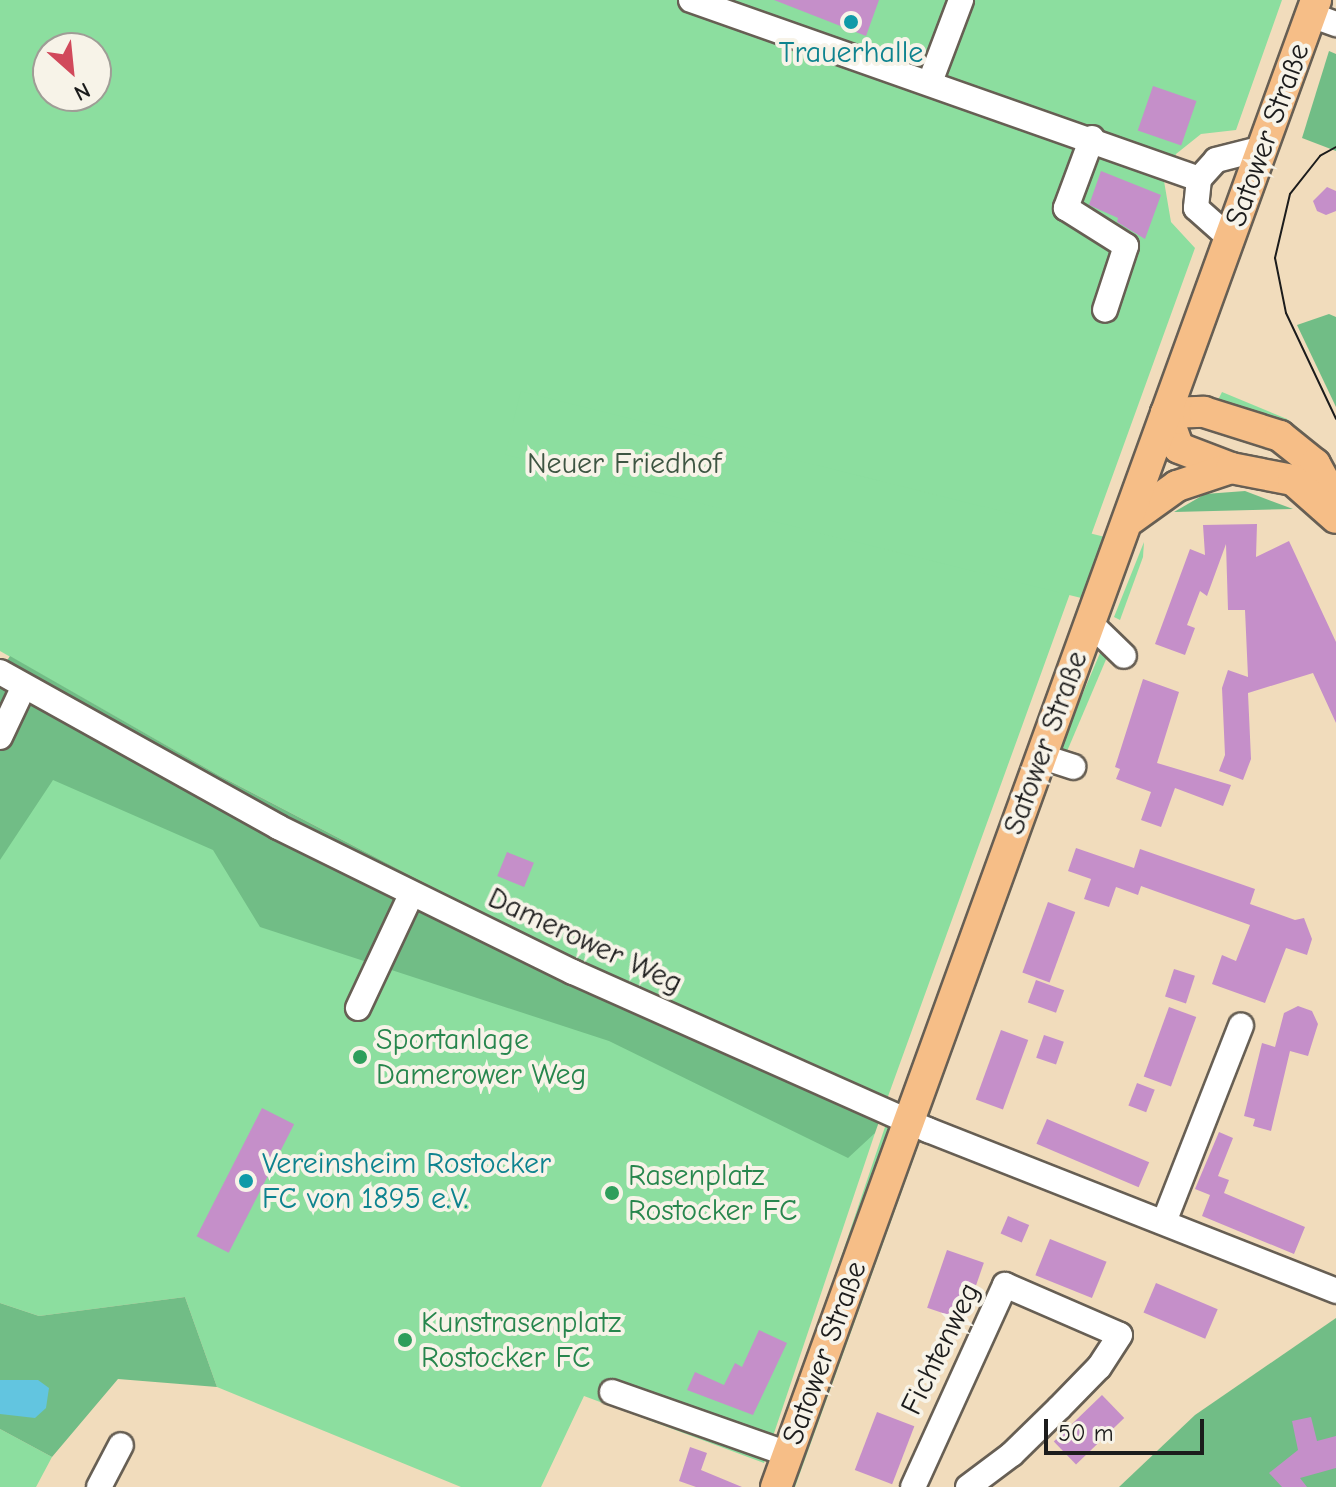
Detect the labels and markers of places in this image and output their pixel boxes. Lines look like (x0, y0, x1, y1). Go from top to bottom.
marker: Trauerhalle (842, 13, 860, 31)
place label: Trauerhalle (779, 35, 923, 71)
place label: Sportanlage Damerower Weg (376, 1022, 586, 1092)
marker: Sportanlage Damerower Weg (351, 1048, 369, 1066)
place label: Vereinsheim Rostocker FC von 1895 e.V. (262, 1146, 551, 1216)
place label: Rasenplatz Rostocker FC (628, 1158, 798, 1228)
marker: Vereinsheim Rostocker FC von 1895 e.V. (237, 1172, 255, 1190)
marker: Rasenplatz Rostocker FC (603, 1184, 621, 1202)
place label: Kunstrasenplatz Rostocker FC (421, 1305, 621, 1376)
marker: Kunstrasenplatz Rostocker FC (396, 1331, 414, 1349)

